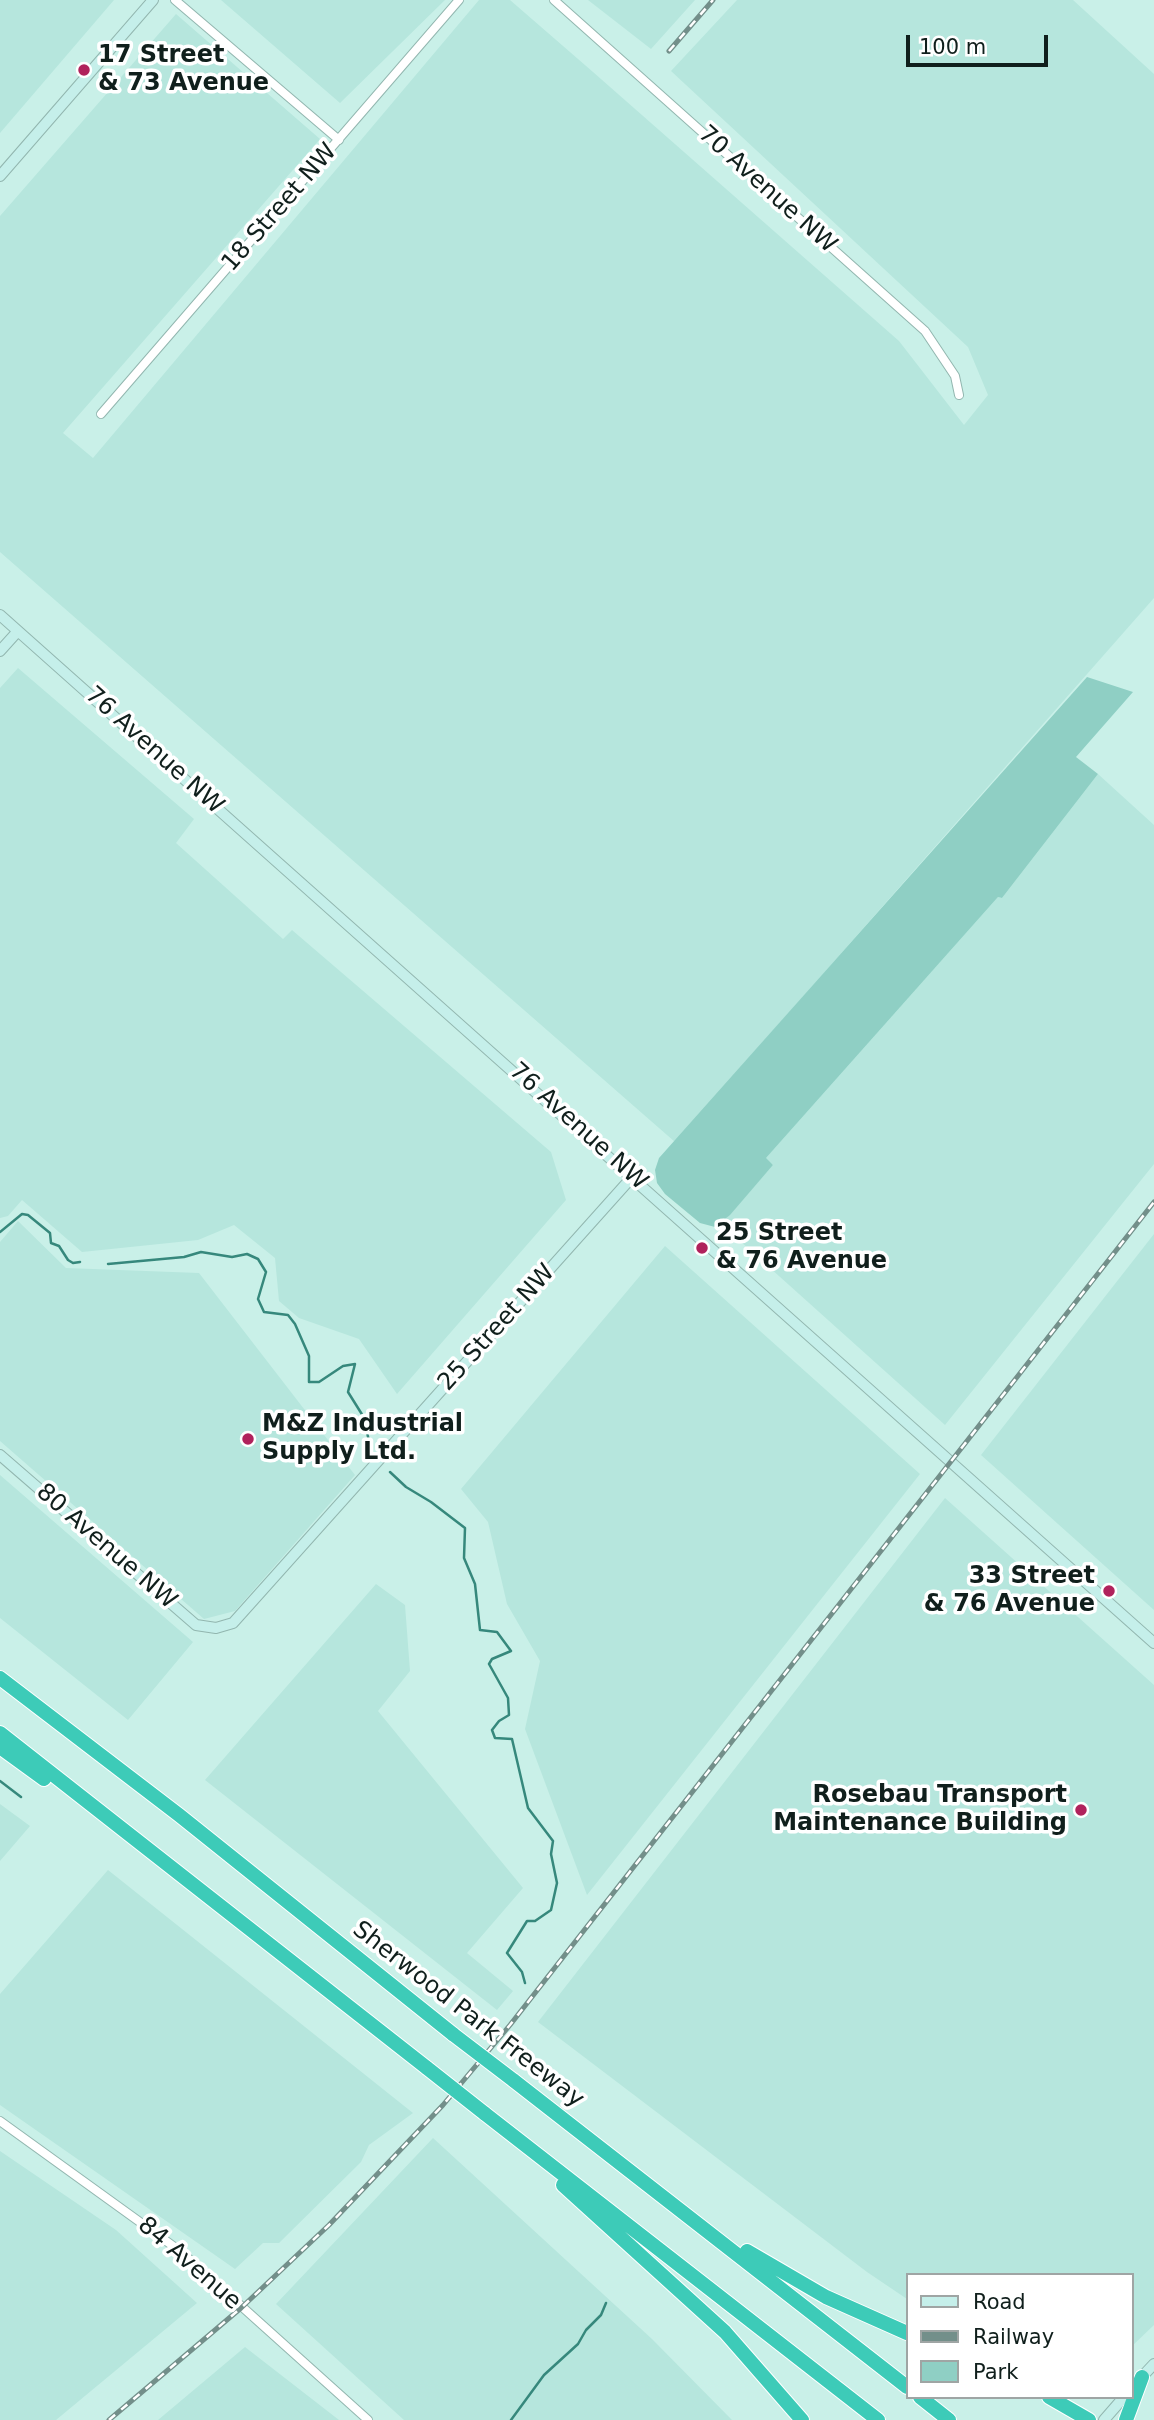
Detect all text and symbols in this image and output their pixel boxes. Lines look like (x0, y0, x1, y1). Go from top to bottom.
scale bar (909, 21, 1051, 65)
text: 100 m (919, 35, 986, 59)
place label: 17 Street & 73 Avenue (98, 42, 269, 98)
marker: 17 Street & 73 Avenue (76, 62, 92, 78)
street label: 70 Avenue NW (692, 120, 842, 260)
street label: 18 Street NW (217, 138, 343, 278)
street label: 76 Avenue NW (79, 681, 229, 821)
street label: 76 Avenue NW (503, 1057, 653, 1197)
place label: 25 Street & 76 Avenue (716, 1220, 887, 1276)
marker: 25 Street & 76 Avenue (694, 1240, 710, 1256)
street label: 25 Street NW (433, 1259, 561, 1397)
place label: M&Z Industrial Supply Ltd. (262, 1411, 463, 1467)
marker: M&Z Industrial Supply Ltd. (240, 1431, 256, 1447)
street label: 80 Avenue NW (30, 1478, 182, 1616)
place label: 33 Street & 76 Avenue (924, 1563, 1095, 1619)
marker: 33 Street & 76 Avenue (1101, 1583, 1117, 1599)
place label: Rosebau Transport Maintenance Building (773, 1782, 1067, 1838)
marker: Rosebau Transport Maintenance Building (1073, 1802, 1089, 1818)
street label: Sherwood Park Freeway (346, 1916, 590, 2114)
street label: 84 Avenue (132, 2211, 246, 2317)
legend (906, 2273, 1133, 2399)
text: Road (973, 2290, 1026, 2314)
text: Railway (973, 2325, 1054, 2349)
text: Park (973, 2360, 1018, 2384)

